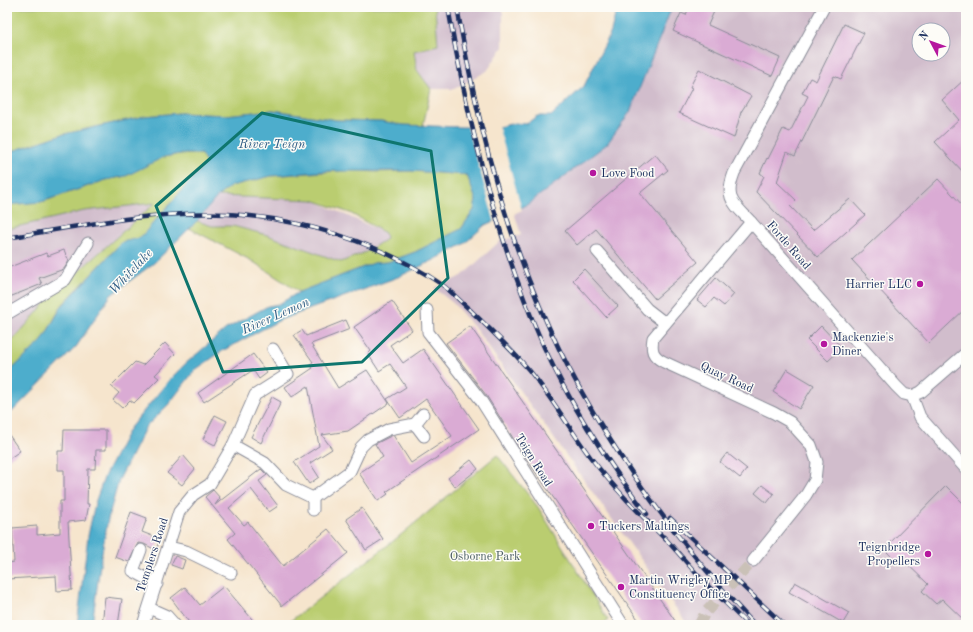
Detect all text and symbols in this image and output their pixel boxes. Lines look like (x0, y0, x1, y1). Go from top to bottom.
north arrow (911, 22, 951, 62)
text: N (918, 29, 932, 43)
water label: River Teign (238, 138, 306, 151)
marker: Love Food (588, 168, 598, 178)
place label: Love Food (601, 168, 655, 180)
street label: Forde Road (764, 219, 812, 272)
water label: Whitelake (107, 247, 155, 297)
place label: Harrier LLC (846, 279, 912, 291)
marker: Harrier LLC (915, 279, 925, 289)
water label: River Lemon (239, 295, 312, 337)
place label: Mackenzie's Diner (832, 332, 894, 358)
marker: Mackenzie's Diner (819, 339, 829, 349)
street label: Quay Road (698, 360, 755, 395)
street label: Teign Road (512, 432, 554, 489)
street label: Templers Road (135, 516, 171, 594)
marker: Tuckers Maltings (586, 521, 596, 531)
place label: Tuckers Maltings (599, 521, 689, 533)
place label: Teignbridge Propellers (858, 542, 920, 568)
marker: Teignbridge Propellers (923, 549, 933, 559)
park label: Osborne Park (450, 551, 520, 563)
place label: Martin Wrigley MP Constituency Office (629, 575, 731, 601)
marker: Martin Wrigley MP Constituency Office (616, 582, 626, 592)

